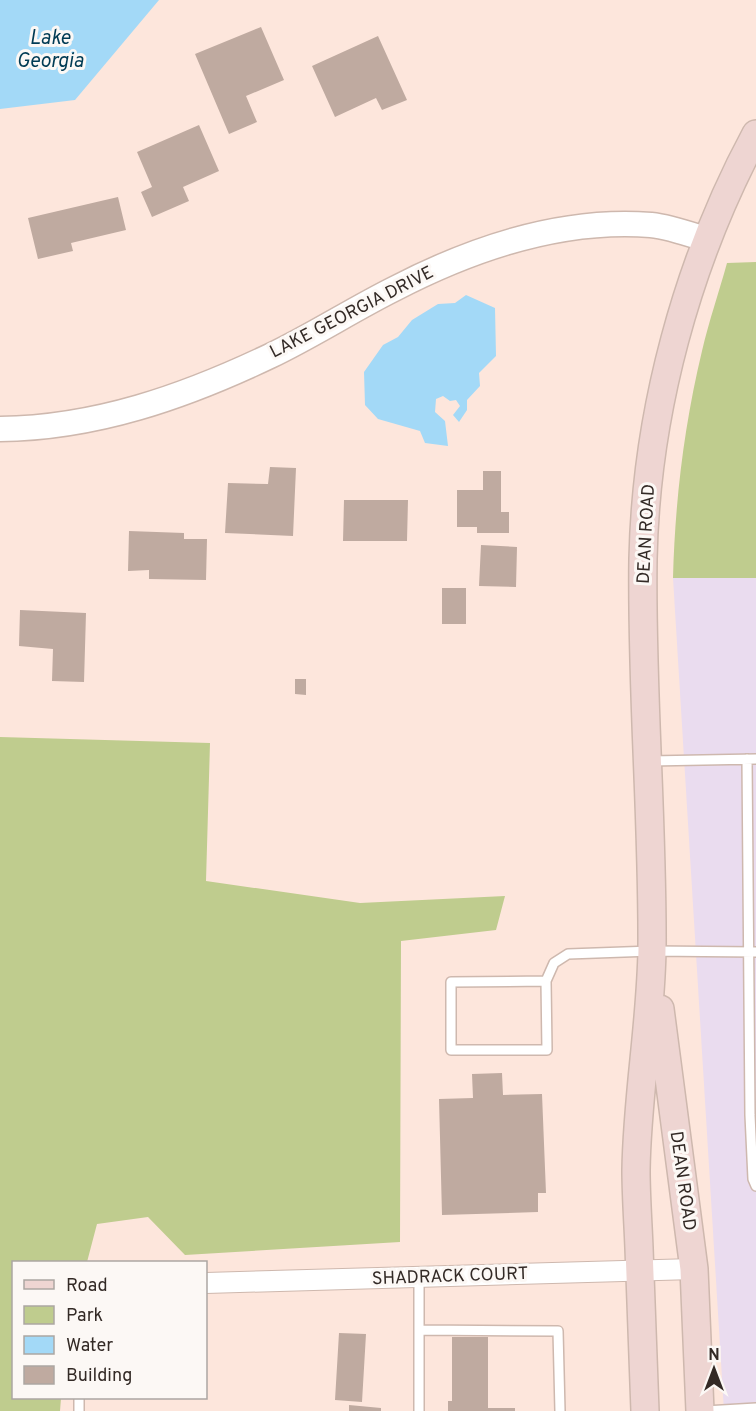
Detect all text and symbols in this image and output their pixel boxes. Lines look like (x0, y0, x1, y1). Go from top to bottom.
water label: Lake Georgia (16, 26, 84, 75)
street label: LAKE GEORGIA DRIVE (266, 262, 438, 364)
street label: DEAN ROAD (633, 483, 661, 585)
street label: DEAN ROAD (664, 1130, 700, 1232)
legend (12, 1261, 207, 1399)
street label: SHADRACK COURT (371, 1263, 529, 1291)
text: Road (66, 1275, 108, 1298)
text: Park (66, 1305, 103, 1328)
text: Water (66, 1335, 113, 1358)
north arrow (684, 1339, 744, 1399)
text: N (708, 1346, 720, 1366)
text: Building (66, 1365, 132, 1388)

